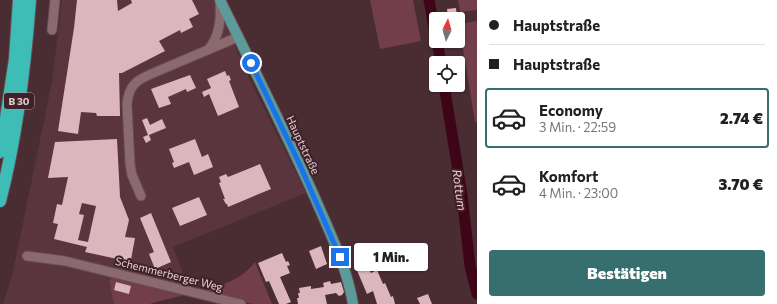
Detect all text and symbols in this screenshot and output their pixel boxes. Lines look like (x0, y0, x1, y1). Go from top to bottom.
north arrow (429, 12, 465, 48)
map controls (429, 12, 465, 92)
text: Hauptstraße (513, 16, 600, 34)
route start (242, 54, 260, 72)
text: Hauptstraße (513, 55, 600, 73)
button: locate (429, 56, 465, 92)
road number: B 30 (4, 93, 34, 109)
icon: car (491, 100, 527, 136)
text: Economy (539, 101, 603, 119)
text: 2.74 € (720, 109, 763, 127)
street label: Hauptstraße (284, 113, 323, 176)
text: 3 Min. · 22:59 (539, 119, 616, 135)
icon: car (491, 166, 527, 202)
text: Komfort (539, 167, 598, 185)
water label: Rottum (450, 168, 470, 211)
text: 3.70 € (718, 175, 763, 193)
text: 4 Min. · 23:00 (539, 185, 618, 201)
callout: 1 Min. (354, 243, 428, 271)
route end (331, 248, 349, 266)
text: 1 Min. (373, 249, 409, 265)
button: Bestätigen (489, 250, 765, 296)
street label: Schemmerberger Weg (114, 254, 224, 293)

